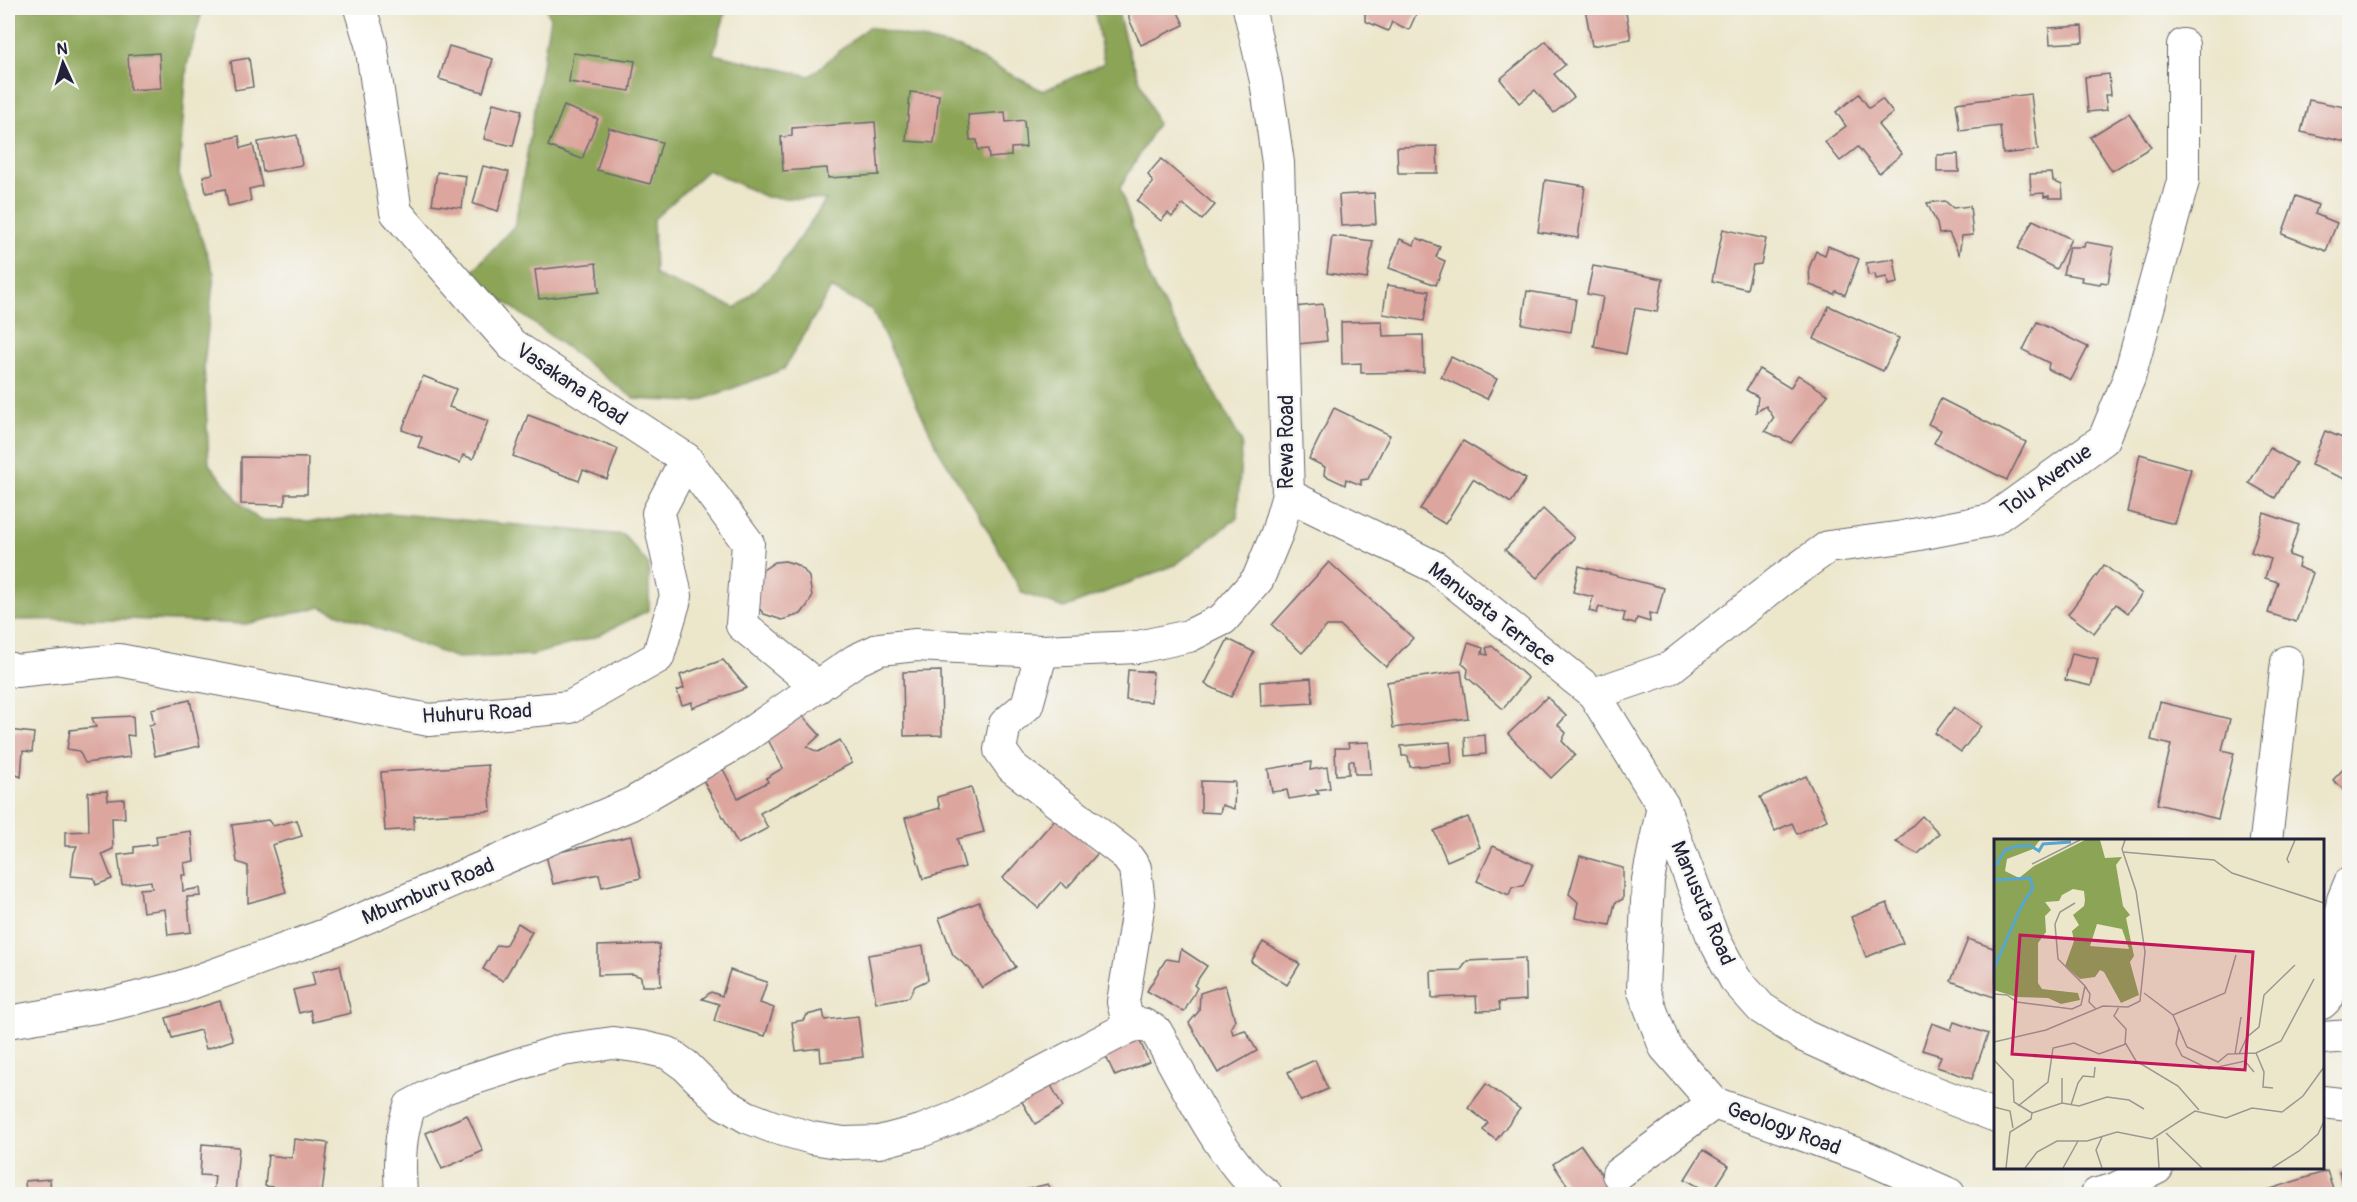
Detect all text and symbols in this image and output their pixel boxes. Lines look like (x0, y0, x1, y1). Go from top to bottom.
north arrow (33, 33, 93, 93)
text: N (56, 39, 68, 59)
street label: Vasakana Road (511, 337, 633, 432)
street label: Rewa Road (1273, 395, 1300, 489)
street label: Tolu Avenue (1995, 438, 2098, 523)
street label: Manusata Terrace (1422, 556, 1561, 673)
street label: Huhuru Road (421, 697, 533, 730)
street label: Manusuta Road (1664, 837, 1741, 969)
inset map (1994, 839, 2324, 1169)
street label: Mbumburu Road (358, 851, 498, 931)
street label: Geology Road (1723, 1095, 1845, 1162)

